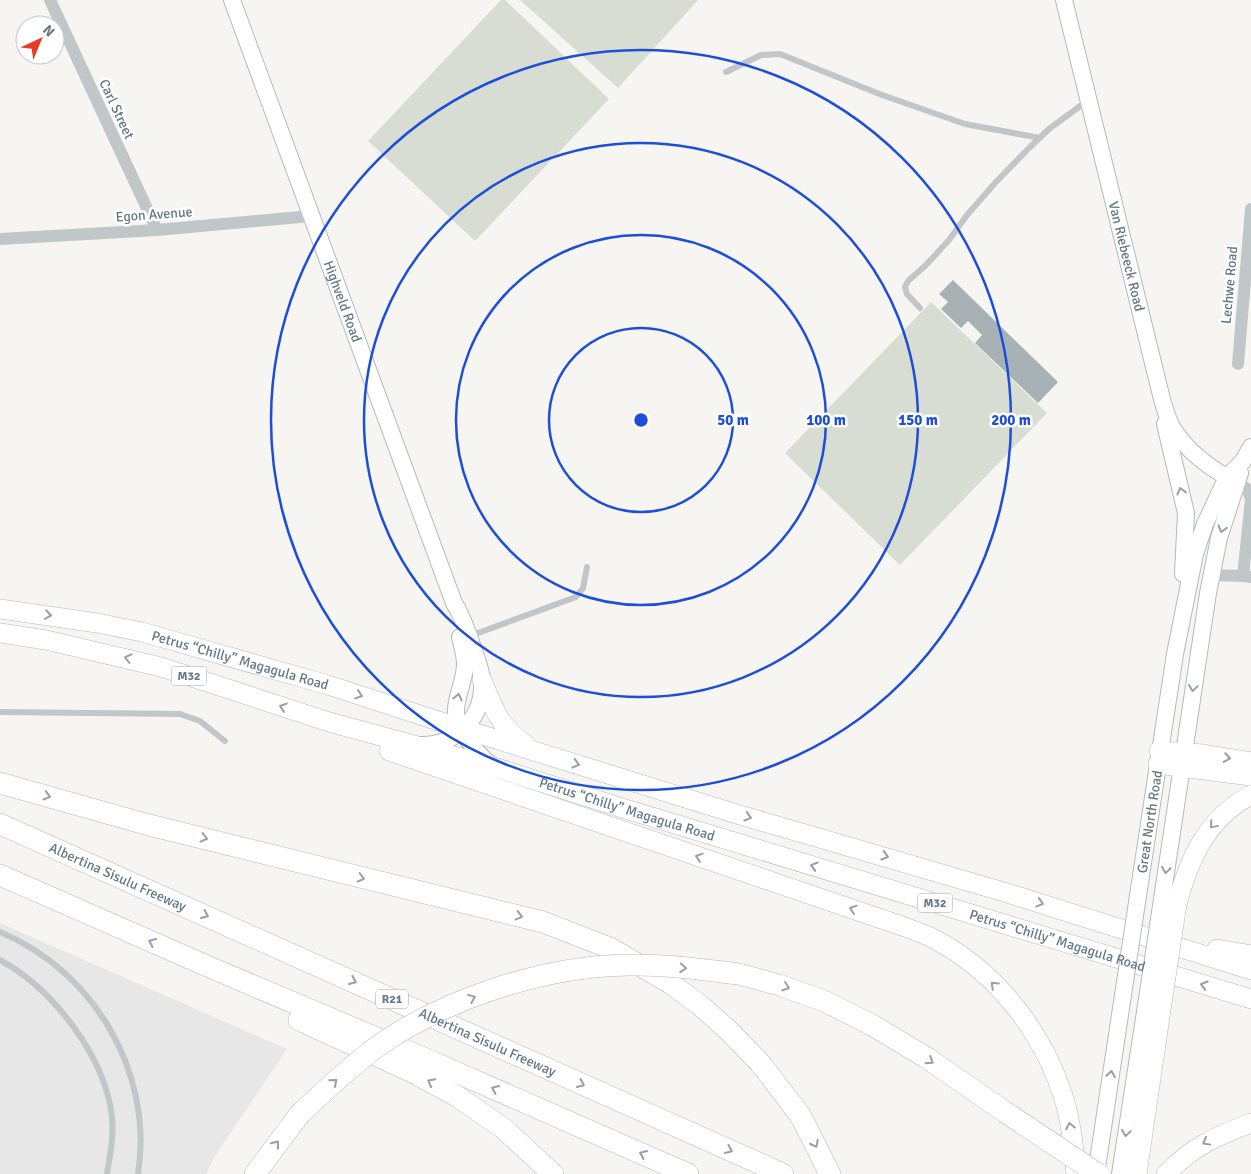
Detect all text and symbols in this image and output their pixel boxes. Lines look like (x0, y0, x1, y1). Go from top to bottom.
north arrow (15, 15, 65, 65)
text: N (39, 22, 58, 41)
street label: Carl Street (95, 76, 138, 142)
street label: Van Riebeeck Road (1105, 200, 1148, 313)
street label: Egon Avenue (115, 203, 193, 226)
street label: Lechwe Road (1218, 245, 1241, 325)
street label: Highveld Road (320, 258, 365, 345)
centre of rings (632, 411, 650, 429)
text: 50 m (717, 411, 749, 429)
text: 100 m (806, 411, 846, 429)
text: 150 m (898, 411, 938, 429)
text: 200 m (991, 411, 1031, 429)
one-way arrow (1176, 487, 1186, 495)
one-way arrow (1218, 524, 1228, 532)
one-way arrow (45, 609, 53, 620)
street label: Petrus “Chilly” Magagula Road (150, 627, 330, 694)
one-way arrow (124, 653, 132, 664)
road number: M32 (172, 666, 206, 686)
one-way arrow (1189, 684, 1199, 693)
one-way arrow (355, 690, 363, 700)
one-way arrow (452, 693, 463, 702)
one-way arrow (279, 703, 288, 713)
one-way arrow (1223, 753, 1231, 763)
one-way arrow (572, 759, 580, 769)
street label: Great North Road (1134, 769, 1166, 874)
street label: Petrus “Chilly” Magagula Road (537, 774, 717, 845)
one-way arrow (42, 790, 51, 801)
one-way arrow (744, 812, 752, 822)
one-way arrow (1210, 819, 1219, 828)
one-way arrow (199, 833, 207, 843)
street label: Albertina Sisulu Freeway (46, 839, 189, 915)
one-way arrow (880, 851, 888, 861)
one-way arrow (696, 852, 704, 862)
one-way arrow (811, 862, 819, 872)
one-way arrow (1161, 866, 1172, 874)
one-way arrow (357, 872, 365, 882)
road number: M32 (918, 894, 952, 912)
one-way arrow (1036, 897, 1044, 907)
one-way arrow (849, 905, 858, 915)
street label: Petrus “Chilly” Magagula Road (967, 906, 1147, 975)
one-way arrow (200, 908, 209, 919)
one-way arrow (515, 910, 524, 921)
one-way arrow (148, 937, 157, 948)
one-way arrow (679, 962, 687, 973)
one-way arrow (348, 975, 357, 986)
one-way arrow (1201, 980, 1209, 990)
one-way arrow (781, 981, 790, 991)
one-way arrow (991, 982, 1000, 991)
road number: R21 (376, 990, 408, 1009)
one-way arrow (468, 994, 476, 1004)
street label: Albertina Sisulu Freeway (416, 1004, 559, 1081)
one-way arrow (924, 1055, 934, 1064)
one-way arrow (1106, 1070, 1116, 1078)
one-way arrow (576, 1077, 585, 1088)
one-way arrow (329, 1078, 338, 1087)
one-way arrow (427, 1078, 436, 1088)
one-way arrow (491, 1084, 500, 1095)
one-way arrow (1065, 1121, 1076, 1130)
one-way arrow (1122, 1129, 1132, 1138)
one-way arrow (1202, 1135, 1211, 1145)
one-way arrow (809, 1139, 820, 1148)
one-way arrow (271, 1141, 279, 1150)
one-way arrow (724, 1144, 733, 1154)
one-way arrow (639, 1150, 648, 1161)

